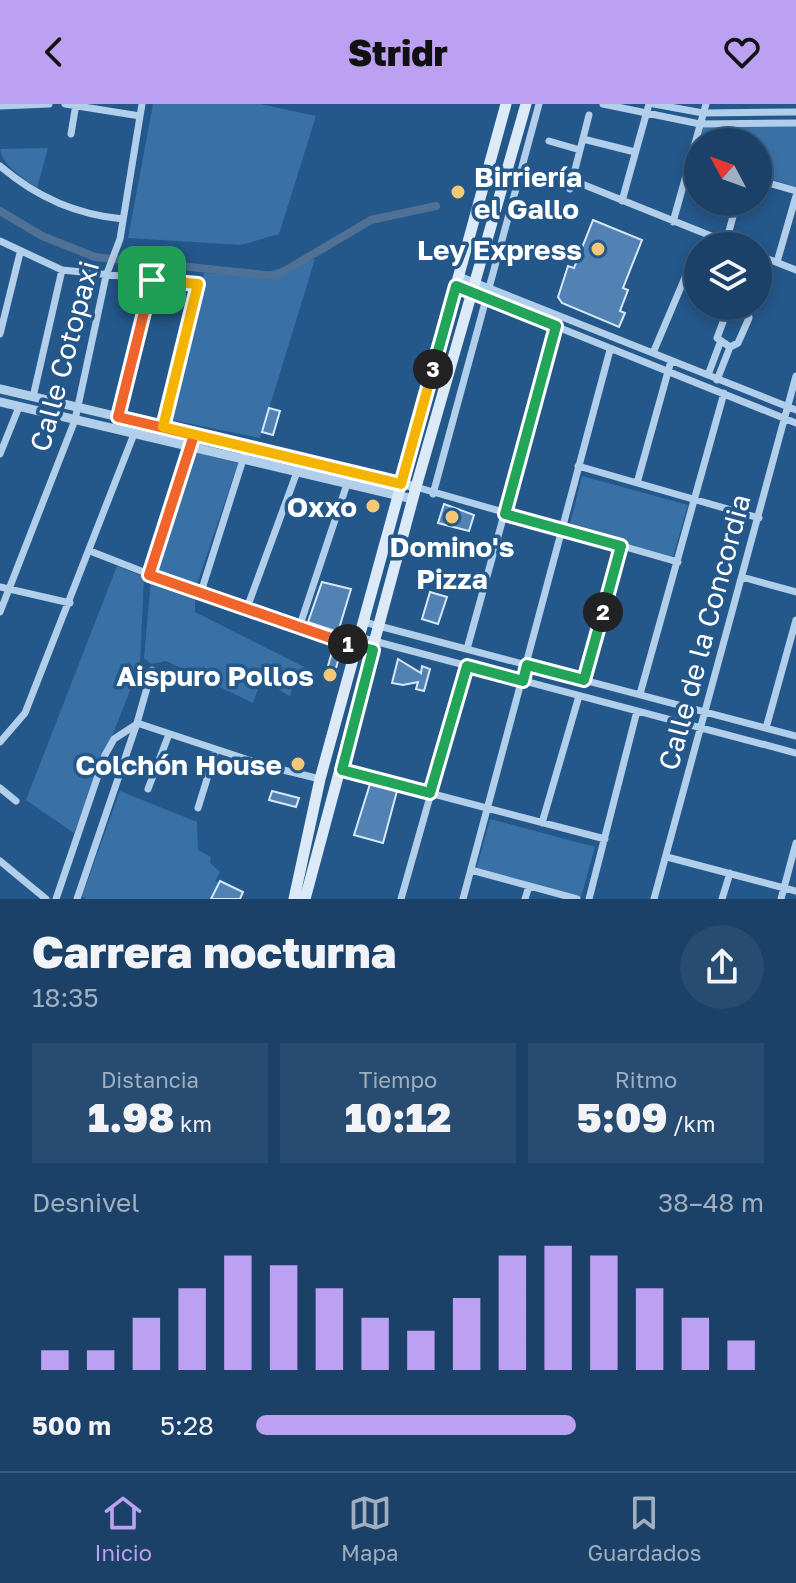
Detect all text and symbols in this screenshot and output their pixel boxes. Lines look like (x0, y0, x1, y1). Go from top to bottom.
icon: back (32, 30, 76, 74)
icon: heart (720, 30, 764, 74)
text: Stridr (348, 31, 448, 74)
north arrow (684, 128, 772, 216)
map controls (684, 128, 772, 320)
place label: Birriería el Gallo (474, 160, 582, 225)
marker: Birriería el Gallo (449, 183, 467, 201)
button: layers (684, 232, 772, 320)
place label: Ley Express (417, 233, 582, 266)
marker: Ley Express (589, 240, 607, 258)
pin (118, 246, 186, 314)
street label: Calle Cotopaxi (23, 257, 105, 455)
icon: arrive (130, 258, 174, 302)
pin: 3 (413, 349, 453, 389)
text: 3 (426, 355, 440, 382)
place label: Oxxo (287, 490, 357, 523)
street label: Calle de la Concordia (651, 490, 757, 774)
marker: Oxxo (364, 497, 382, 515)
marker: Domino's Pizza (443, 508, 461, 526)
place label: Domino's Pizza (390, 530, 514, 595)
pin: 2 (583, 592, 623, 632)
text: 2 (596, 598, 610, 625)
pin: 1 (328, 624, 368, 664)
text: 1 (342, 630, 354, 657)
place label: Aispuro Pollos (116, 659, 314, 692)
marker: Aispuro Pollos (321, 666, 339, 684)
place label: Colchón House (75, 748, 282, 781)
marker: Colchón House (289, 755, 307, 773)
text: Carrera nocturna (32, 925, 396, 978)
button: share (680, 925, 764, 1009)
text: 18:35 (32, 982, 99, 1013)
text: Distancia (101, 1066, 199, 1093)
text: Tiempo (359, 1066, 437, 1093)
text: Ritmo (615, 1066, 677, 1093)
text: 1.98 (88, 1093, 175, 1141)
text: 10:12 (345, 1093, 451, 1141)
text: 5:09 (577, 1093, 667, 1141)
text: km (175, 1110, 212, 1137)
text: /km (667, 1110, 715, 1137)
text: Desnivel (32, 1187, 139, 1218)
text: 38–48 m (658, 1187, 764, 1218)
text: 500 m (32, 1410, 111, 1441)
text: 5:28 (160, 1410, 214, 1441)
tab: Inicio (95, 1491, 152, 1566)
tab: Mapa (341, 1491, 398, 1566)
tab: Guardados (587, 1491, 701, 1566)

